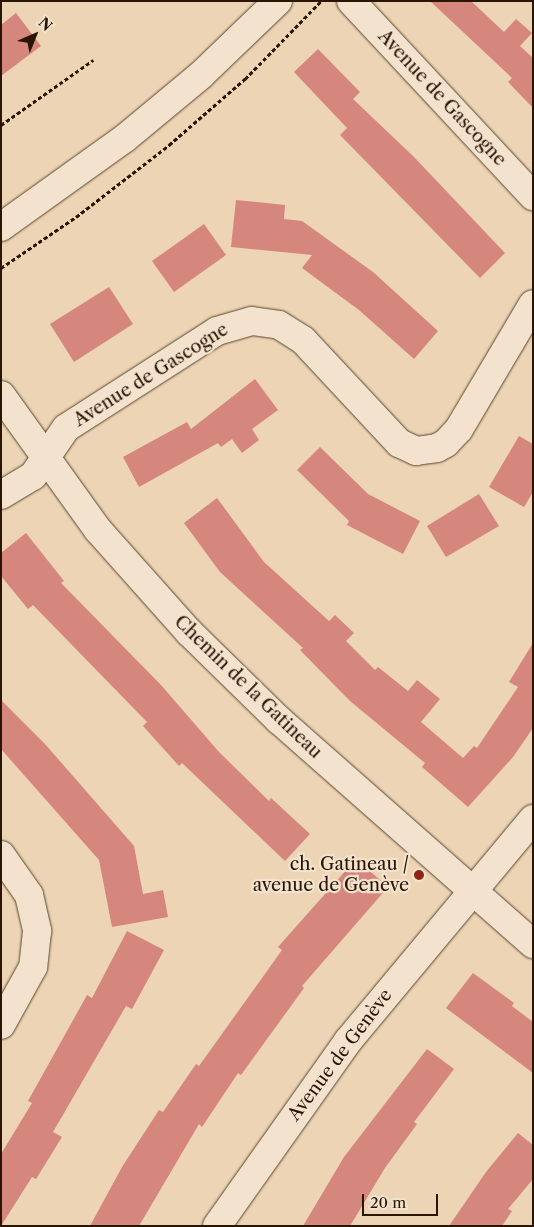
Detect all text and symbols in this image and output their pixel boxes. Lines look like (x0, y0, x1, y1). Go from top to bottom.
north arrow (10, 10, 60, 60)
text: N (35, 14, 56, 35)
street label: Avenue de Gascogne (373, 26, 511, 170)
street label: Avenue de Gascogne (70, 319, 232, 431)
street label: Chemin de la Gatineau (170, 611, 326, 763)
place label: ch. Gatineau / avenue de Genève (253, 854, 409, 896)
marker: ch. Gatineau / avenue de Genève (413, 869, 425, 881)
street label: Avenue de Genève (283, 985, 397, 1125)
scale bar (364, 1184, 440, 1216)
text: 20 m (370, 1193, 406, 1212)

